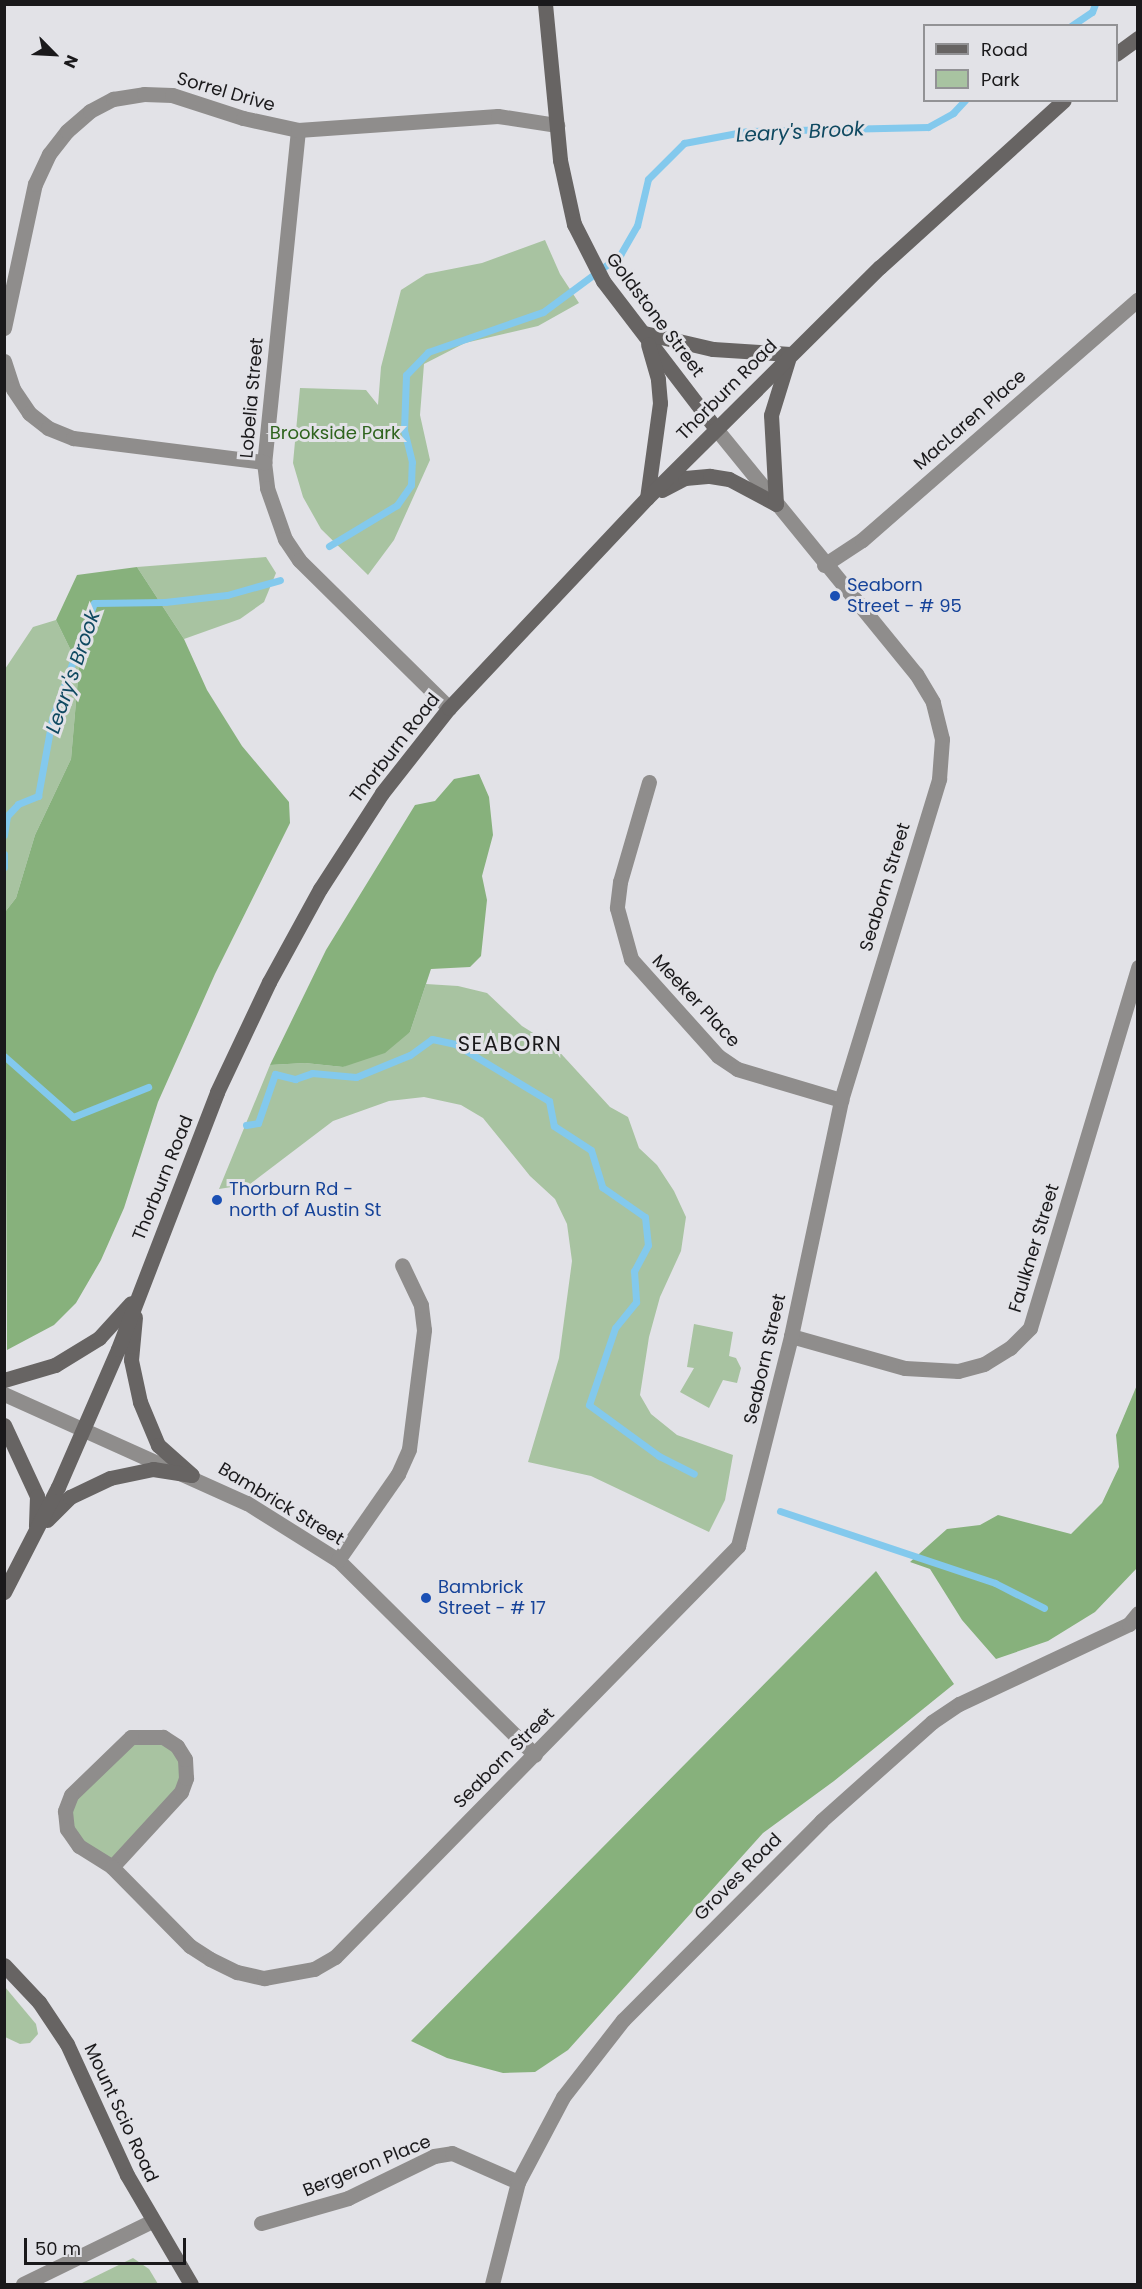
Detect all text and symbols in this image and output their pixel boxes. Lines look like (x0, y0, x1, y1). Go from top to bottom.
north arrow (24, 24, 84, 84)
legend (923, 24, 1118, 102)
text: Road (981, 37, 1028, 62)
text: N (58, 51, 84, 72)
text: Park (981, 67, 1020, 92)
street label: Sorrel Drive (174, 68, 278, 116)
water label: Leary's Brook (735, 117, 865, 147)
street label: Goldstone Street (601, 249, 709, 381)
street label: Thorburn Road (672, 335, 782, 445)
street label: Lobelia Street (236, 337, 268, 459)
street label: MacLaren Place (909, 365, 1031, 475)
park label: Brookside Park (270, 422, 400, 444)
place label: Seaborn Street - # 95 (847, 575, 962, 618)
marker: Seaborn Street - # 95 (828, 589, 842, 603)
water label: Leary's Brook (41, 607, 105, 737)
street label: Thorburn Road (346, 689, 444, 807)
street label: Seaborn Street (855, 820, 915, 954)
street label: Meeker Place (648, 950, 744, 1052)
district label: SEABORN (458, 1031, 562, 1057)
street label: Thorburn Road (128, 1112, 198, 1244)
place label: Thorburn Rd - north of Austin St (229, 1179, 381, 1222)
street label: Faulkner Street (1004, 1181, 1064, 1315)
marker: Thorburn Rd - north of Austin St (210, 1193, 224, 1207)
street label: Seaborn Street (739, 1292, 791, 1426)
street label: Bambrick Street (214, 1458, 348, 1550)
place label: Bambrick Street - # 17 (438, 1577, 546, 1620)
marker: Bambrick Street - # 17 (419, 1591, 433, 1605)
street label: Seaborn Street (449, 1703, 559, 1813)
street label: Groves Road (690, 1829, 786, 1925)
street label: Mount Scio Road (79, 2040, 163, 2186)
street label: Bergeron Place (300, 2131, 434, 2201)
scale bar (27, 2226, 189, 2264)
text: 50 m (35, 2236, 81, 2261)

